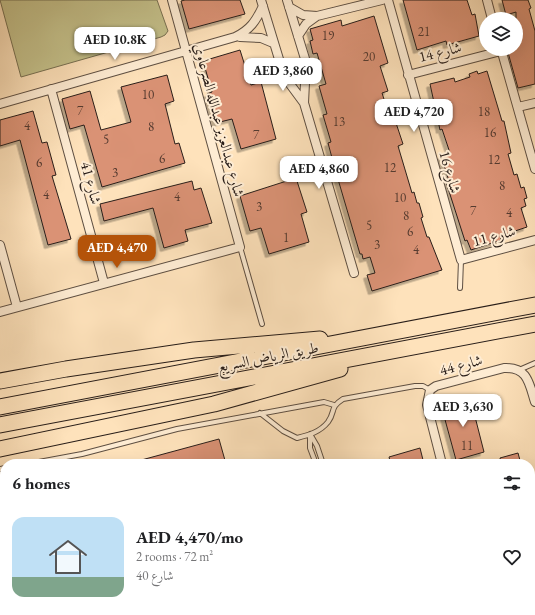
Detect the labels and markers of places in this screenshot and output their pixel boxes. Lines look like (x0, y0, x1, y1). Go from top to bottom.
pin: AED 10.8K (69, 27, 161, 61)
pin: AED 3,860 (237, 58, 329, 92)
pin: AED 4,720 (368, 99, 460, 133)
pin: AED 4,860 (273, 156, 365, 190)
pin: AED 4,470 (71, 235, 163, 269)
pin: AED 3,630 (417, 394, 509, 428)

